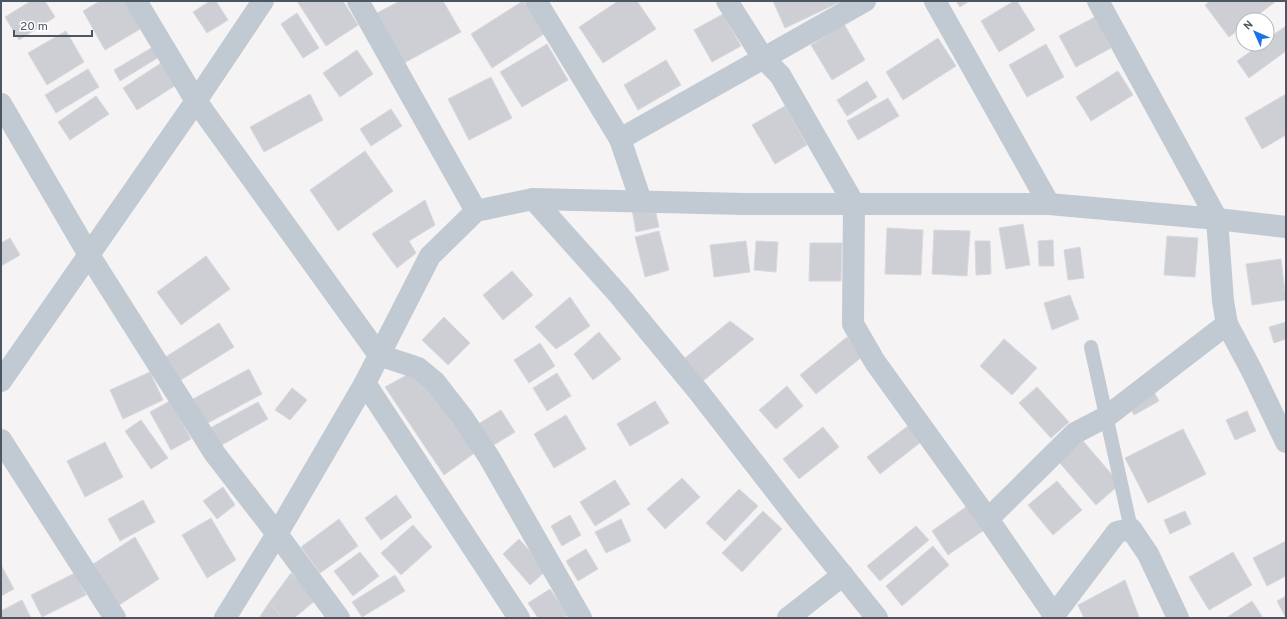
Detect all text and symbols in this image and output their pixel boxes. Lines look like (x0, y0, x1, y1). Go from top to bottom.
scale bar (14, 12, 92, 38)
north arrow (1235, 12, 1275, 52)
text: N (1241, 18, 1256, 33)
text: 20 m (20, 19, 48, 35)

